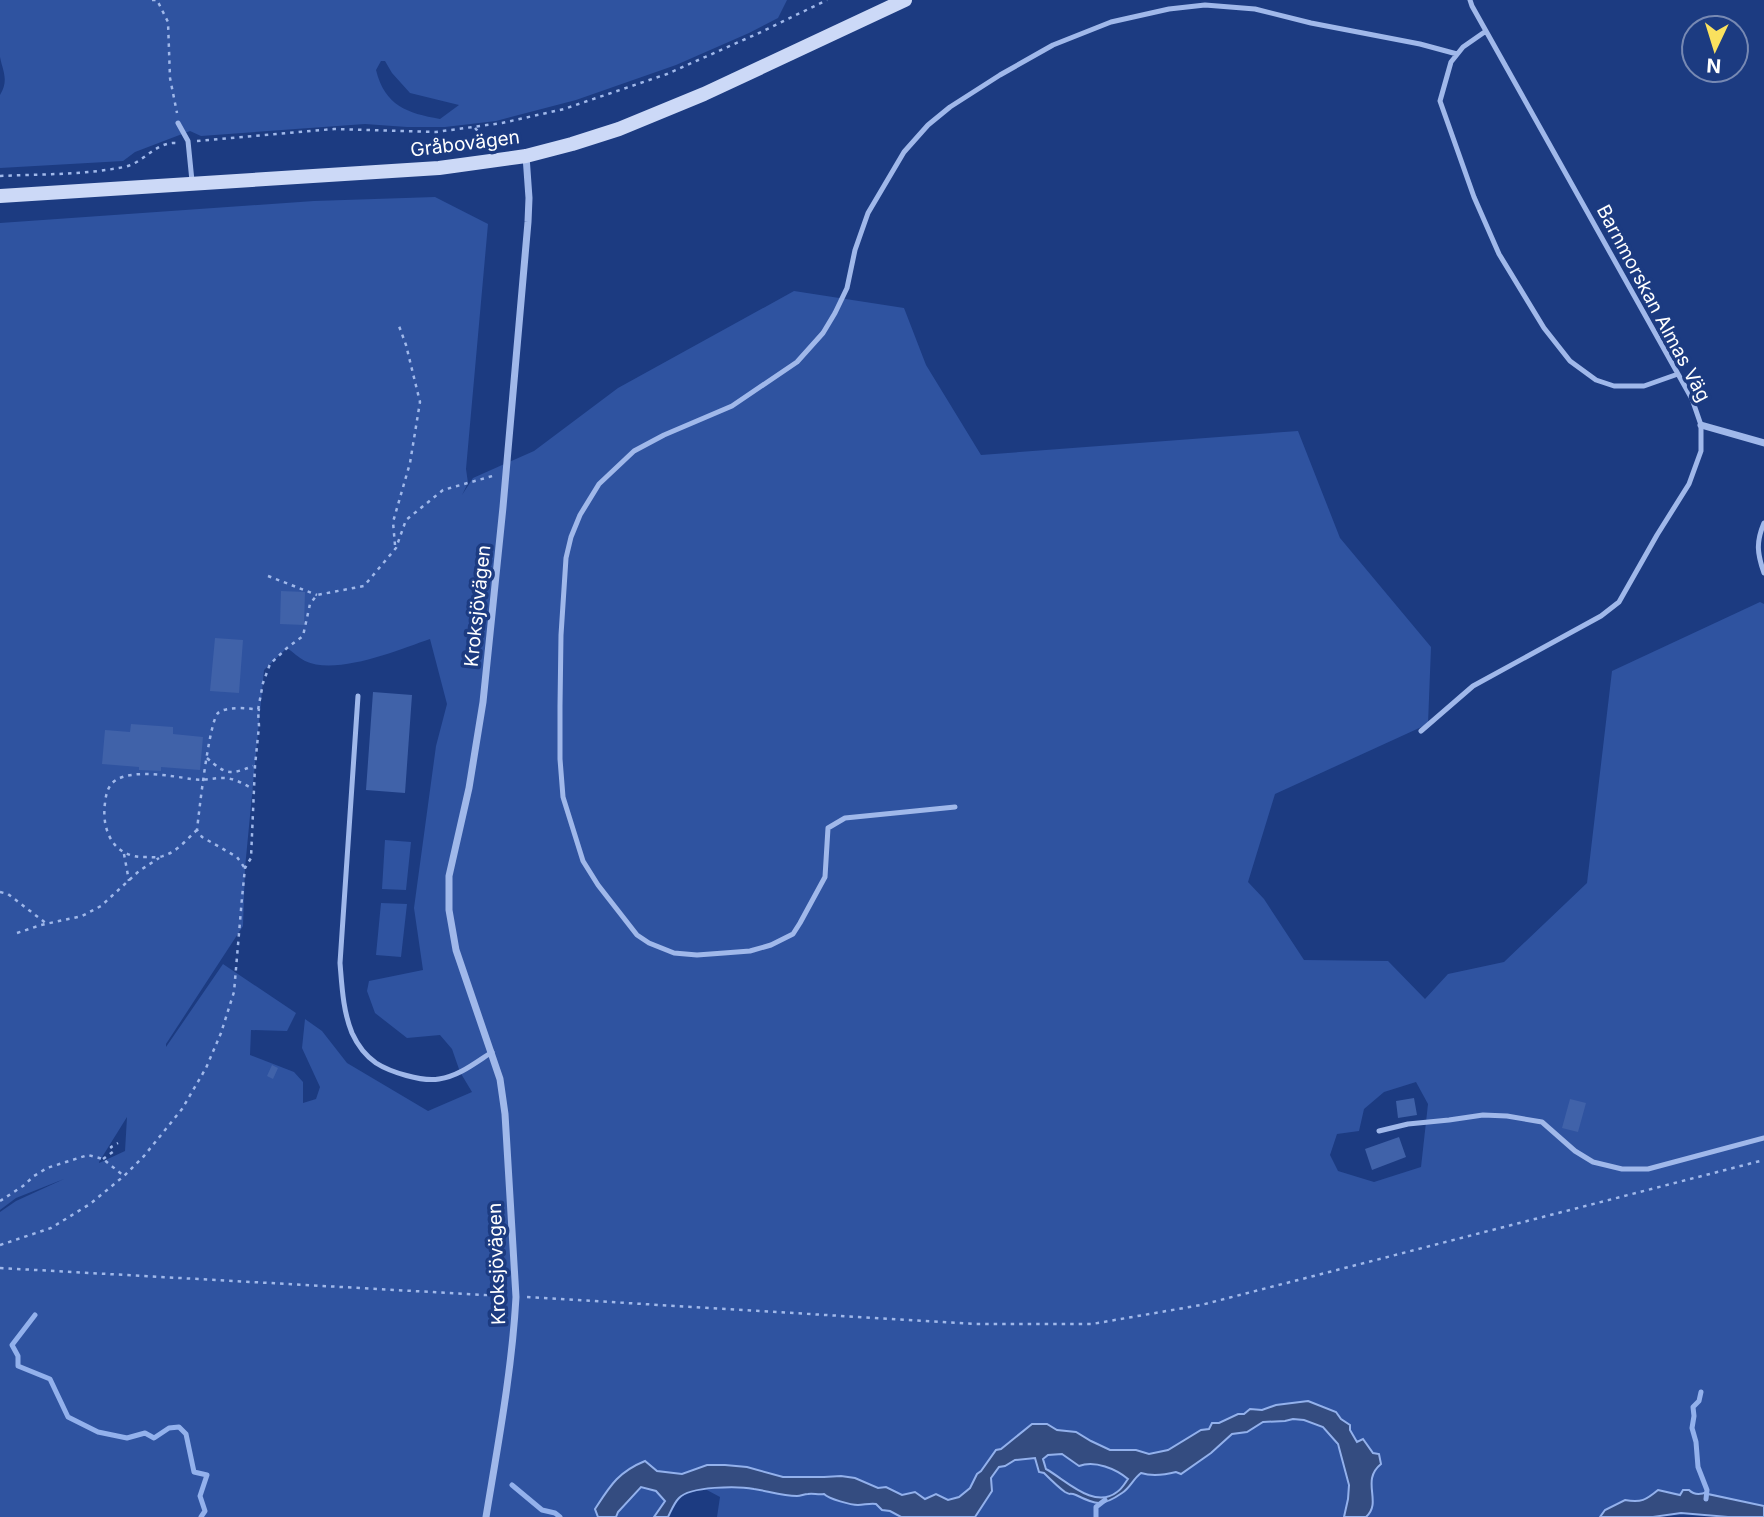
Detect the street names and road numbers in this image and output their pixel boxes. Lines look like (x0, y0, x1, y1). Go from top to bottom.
street label: Gråbovägen (409, 125, 521, 162)
street label: Barnmorskan Almas Väg (1592, 201, 1715, 406)
street label: Kroksjövägen (460, 544, 495, 668)
street label: Kroksjövägen (483, 1202, 510, 1325)

